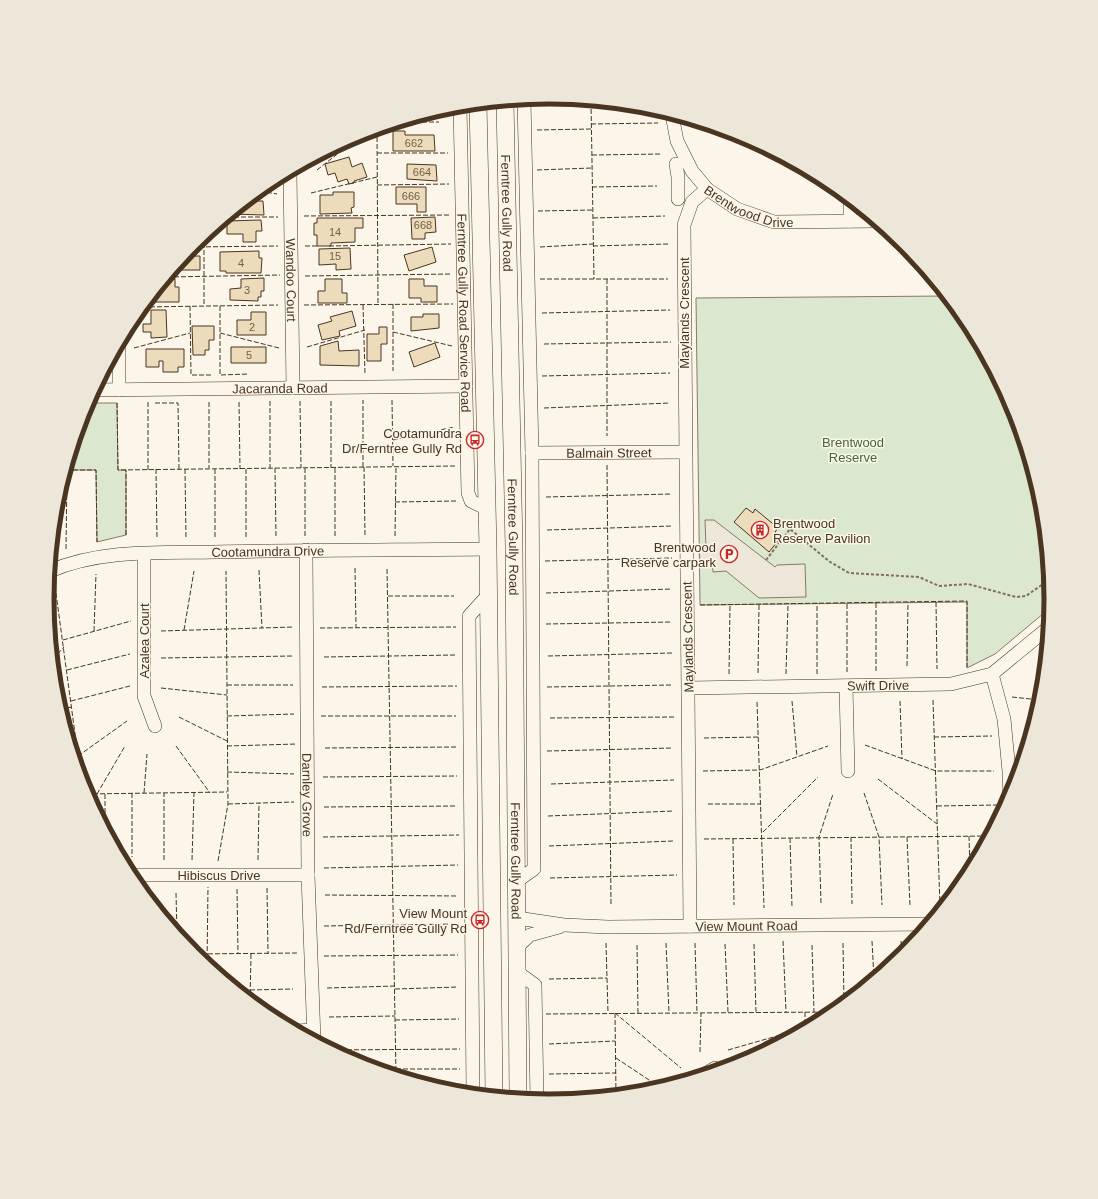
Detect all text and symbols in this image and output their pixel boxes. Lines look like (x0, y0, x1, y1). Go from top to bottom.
house number: 662 (405, 137, 423, 149)
street label: Ferntree Gully Road (499, 154, 516, 272)
house number: 664 (413, 166, 431, 178)
street label: Brentwood Drive (702, 182, 793, 230)
house number: 666 (402, 190, 420, 202)
street label: Ferntree Gully Road Service Road (455, 213, 474, 413)
house number: 668 (414, 219, 432, 231)
house number: 14 (329, 226, 341, 238)
street label: Wandoo Court (283, 238, 300, 322)
house number: 15 (329, 250, 341, 262)
house number: 4 (238, 257, 244, 269)
street label: Maylands Crescent (677, 257, 692, 369)
house number: 3 (244, 284, 250, 296)
house number: 2 (249, 321, 255, 333)
house number: 5 (246, 349, 252, 361)
street label: Jacaranda Road (232, 380, 328, 396)
place label: Cootamundra Dr/Ferntree Gully Rd (342, 426, 463, 456)
bus stop icon: Cootamundra Dr/Ferntree Gully Rd (465, 430, 485, 450)
park label: Brentwood Reserve (822, 435, 884, 465)
street label: Balmain Street (566, 445, 652, 460)
street label: Ferntree Gully Road (505, 478, 522, 596)
place label: Brentwood Reserve Pavilion (773, 516, 871, 546)
building icon: Brentwood Reserve Pavilion (750, 520, 770, 540)
place label: Brentwood Reserve carpark (621, 540, 716, 570)
street label: Cootamundra Drive (211, 543, 324, 560)
parking icon: Brentwood Reserve carpark (719, 544, 739, 564)
street label: Maylands Crescent (680, 581, 696, 693)
street label: Azalea Court (137, 603, 152, 679)
street label: Swift Drive (847, 677, 909, 693)
street label: Darnley Grove (300, 753, 315, 837)
street label: Ferntree Gully Road (508, 802, 524, 920)
street label: Hibiscus Drive (177, 868, 261, 883)
place label: View Mount Rd/Ferntree Gully Rd (344, 906, 467, 936)
bus stop icon: View Mount Rd/Ferntree Gully Rd (470, 910, 490, 930)
street label: View Mount Road (695, 918, 798, 934)

